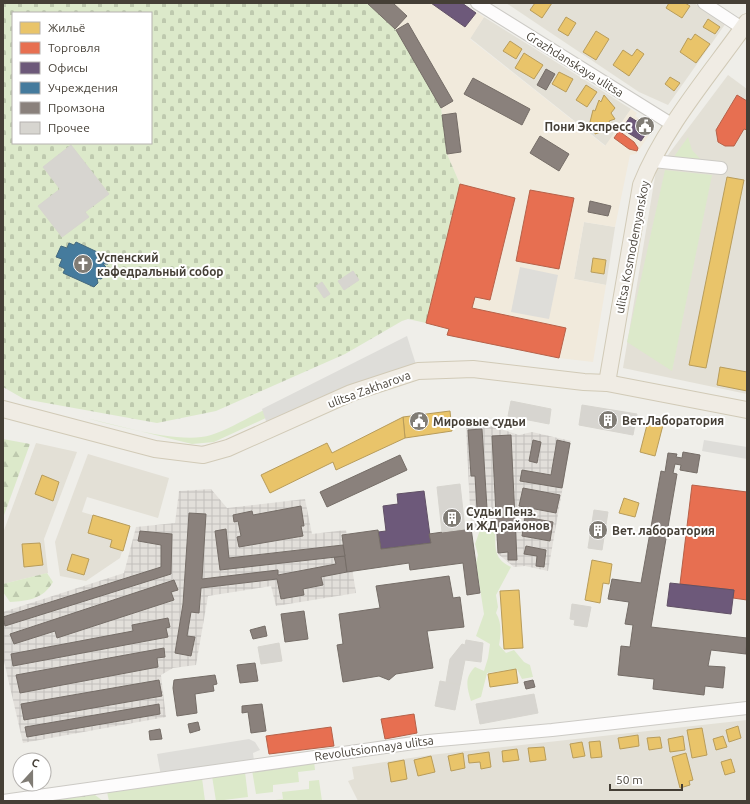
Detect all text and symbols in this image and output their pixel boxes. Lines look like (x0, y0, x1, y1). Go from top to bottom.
legend (12, 12, 152, 144)
text: Жильё (48, 21, 85, 34)
street label: Grazhdanskaya ulitsa (524, 29, 626, 99)
text: Торговля (48, 41, 100, 54)
text: Офисы (48, 61, 88, 74)
text: Учреждения (48, 81, 118, 94)
text: Промзона (48, 101, 105, 114)
public building icon: Пони Экспресс (634, 115, 656, 137)
place label: Пони Экспресс (544, 120, 631, 133)
text: Прочее (48, 121, 90, 134)
street label: ulitsa Kosmodemyanskoy (613, 179, 651, 315)
place label: Успенский кафедральный собор (97, 251, 224, 278)
church icon: Успенский кафедральный собор (72, 253, 94, 275)
street label: ulitsa Zakharova (326, 368, 412, 410)
building icon: Вет.Лаборатория (597, 409, 619, 431)
public building icon: Мировые судьи (408, 410, 430, 432)
place label: Вет.Лаборатория (622, 414, 724, 427)
place label: Мировые судьи (433, 415, 526, 428)
place label: Судьи Пенз. и ЖД районов (466, 505, 550, 532)
building icon: Судьи Пенз. и ЖД районов (441, 507, 463, 529)
building icon: Вет. лаборатория (587, 519, 609, 541)
place label: Вет. лаборатория (612, 524, 715, 537)
street label: Revolutsionnaya ulitsa (314, 733, 434, 763)
north arrow (12, 752, 52, 792)
text: С (30, 756, 41, 770)
scale bar (610, 766, 682, 792)
text: 50 m (616, 773, 643, 786)

